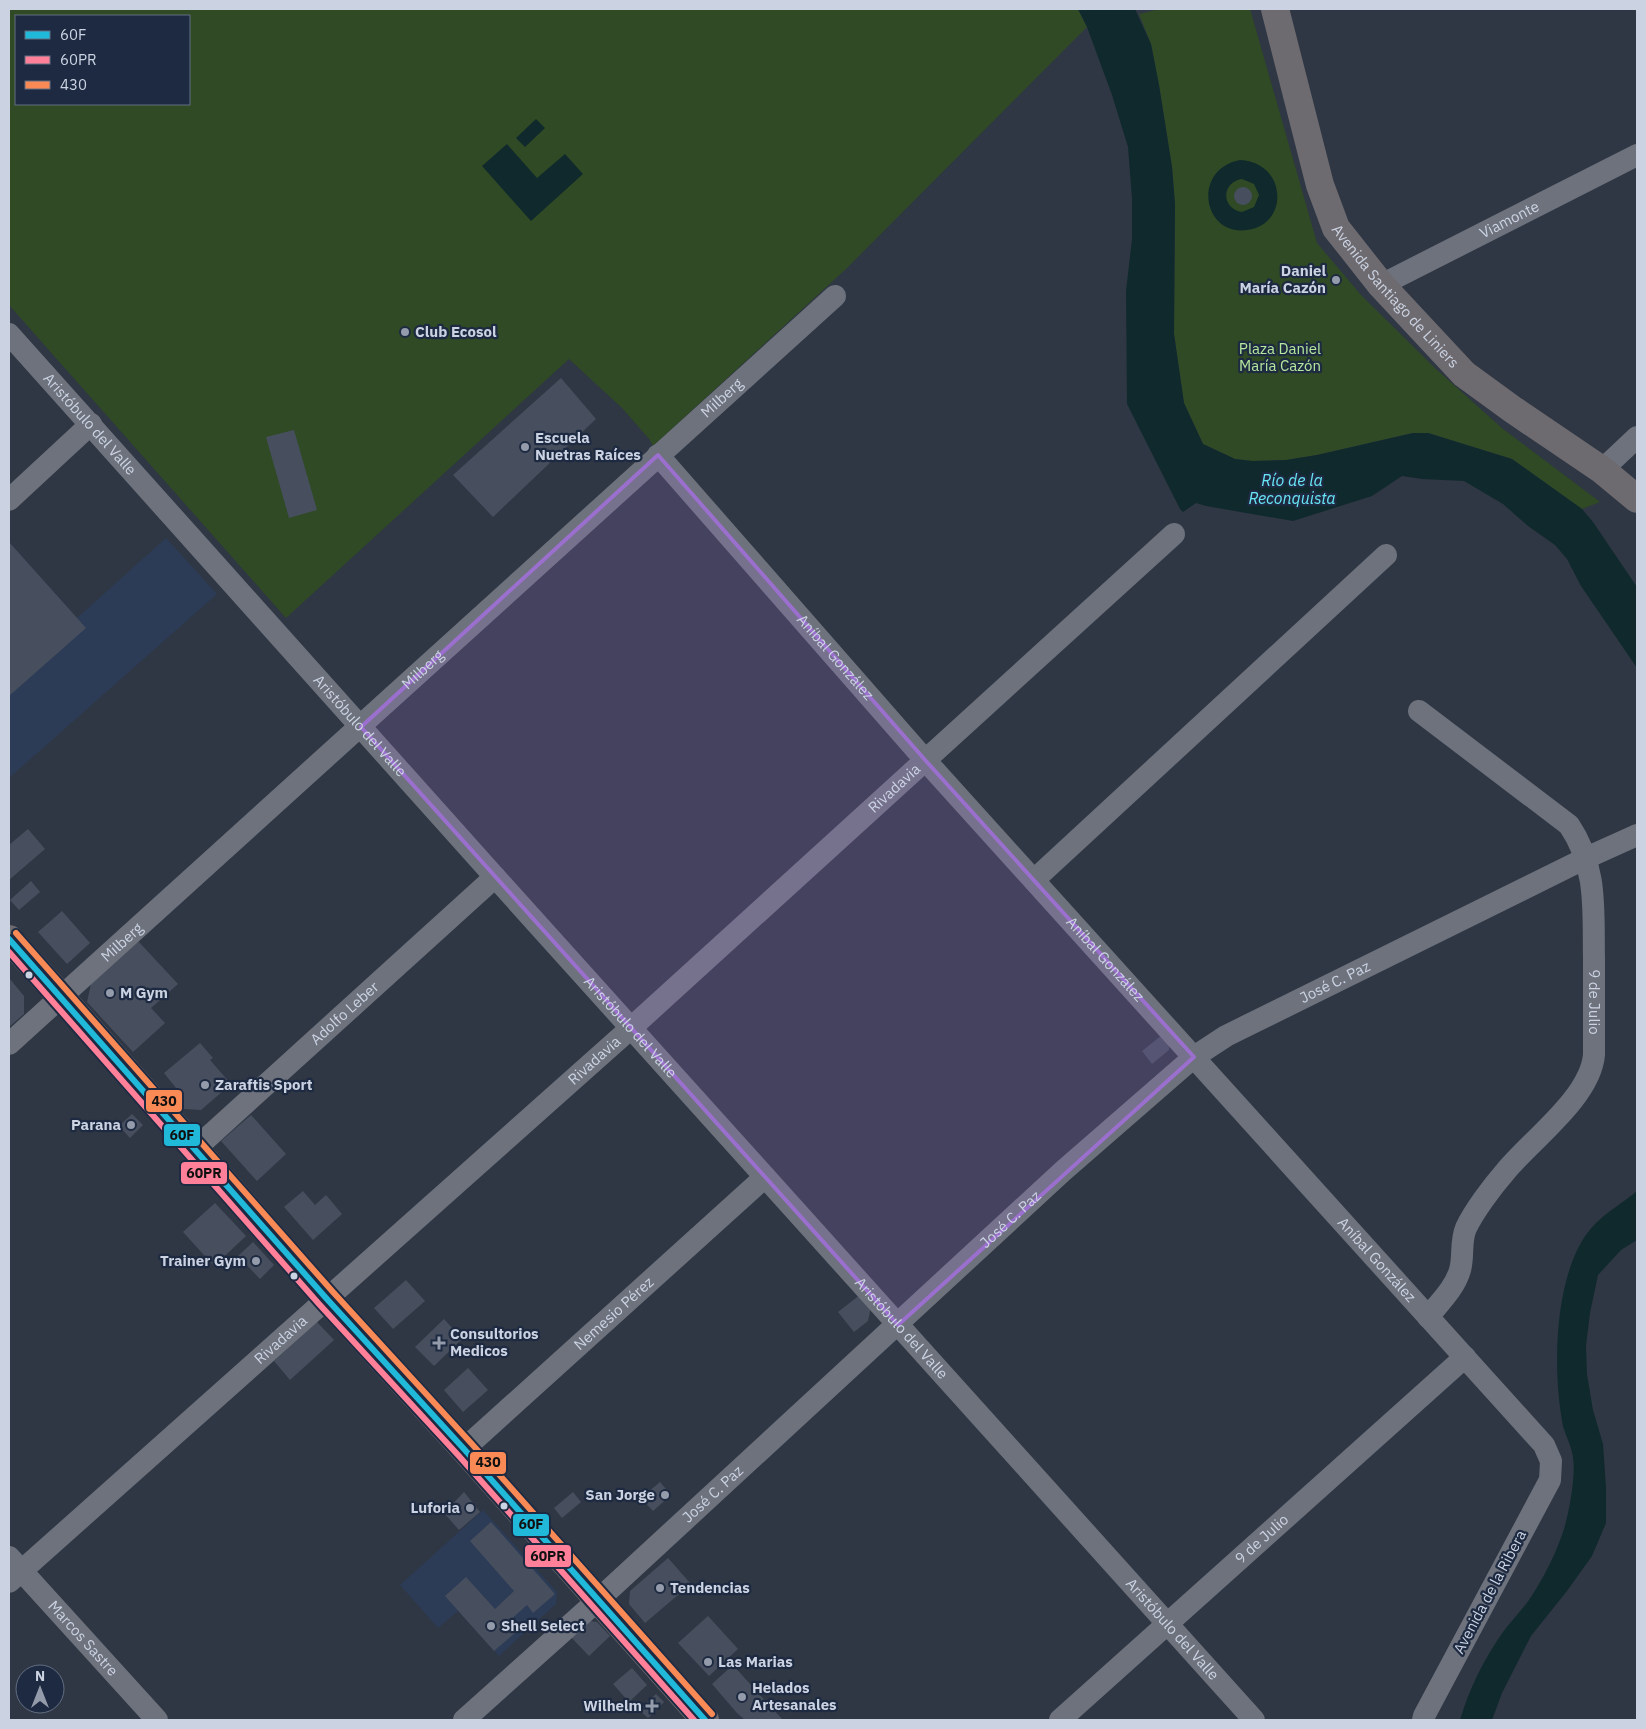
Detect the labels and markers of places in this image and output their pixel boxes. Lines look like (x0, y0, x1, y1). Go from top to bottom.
place label: Daniel María Cazón (1239, 261, 1326, 297)
marker: Daniel María Cazón (1330, 274, 1342, 286)
place label: Club Ecosol (415, 322, 497, 341)
marker: Club Ecosol (399, 326, 411, 338)
place label: Escuela Nuetras Raíces (535, 428, 641, 464)
marker: Escuela Nuetras Raíces (519, 441, 531, 453)
unlabelled marker (24, 970, 34, 980)
place label: M Gym (120, 983, 168, 1002)
marker: M Gym (104, 987, 116, 999)
place label: Zaraftis Sport (215, 1075, 313, 1094)
marker: Zaraftis Sport (199, 1079, 211, 1091)
place label: Parana (71, 1115, 121, 1134)
marker: Parana (125, 1119, 137, 1131)
place label: Trainer Gym (160, 1251, 246, 1270)
marker: Trainer Gym (250, 1255, 262, 1267)
unlabelled marker (289, 1271, 299, 1281)
place label: Consultorios Medicos (450, 1324, 539, 1360)
marker: Consultorios Medicos (432, 1336, 446, 1350)
place label: San Jorge (585, 1485, 655, 1504)
marker: San Jorge (659, 1489, 671, 1501)
place label: Luforia (410, 1498, 460, 1517)
unlabelled marker (499, 1501, 509, 1511)
marker: Luforia (464, 1502, 476, 1514)
place label: Tendencias (670, 1578, 750, 1597)
marker: Tendencias (654, 1582, 666, 1594)
place label: Shell Select (501, 1616, 585, 1635)
marker: Shell Select (485, 1620, 497, 1632)
place label: Las Marias (718, 1652, 793, 1671)
marker: Las Marias (702, 1656, 714, 1668)
place label: Helados Artesanales (752, 1678, 837, 1714)
marker: Helados Artesanales (736, 1691, 748, 1703)
place label: Wilhelm (583, 1696, 642, 1715)
marker: Wilhelm (646, 1700, 658, 1712)

